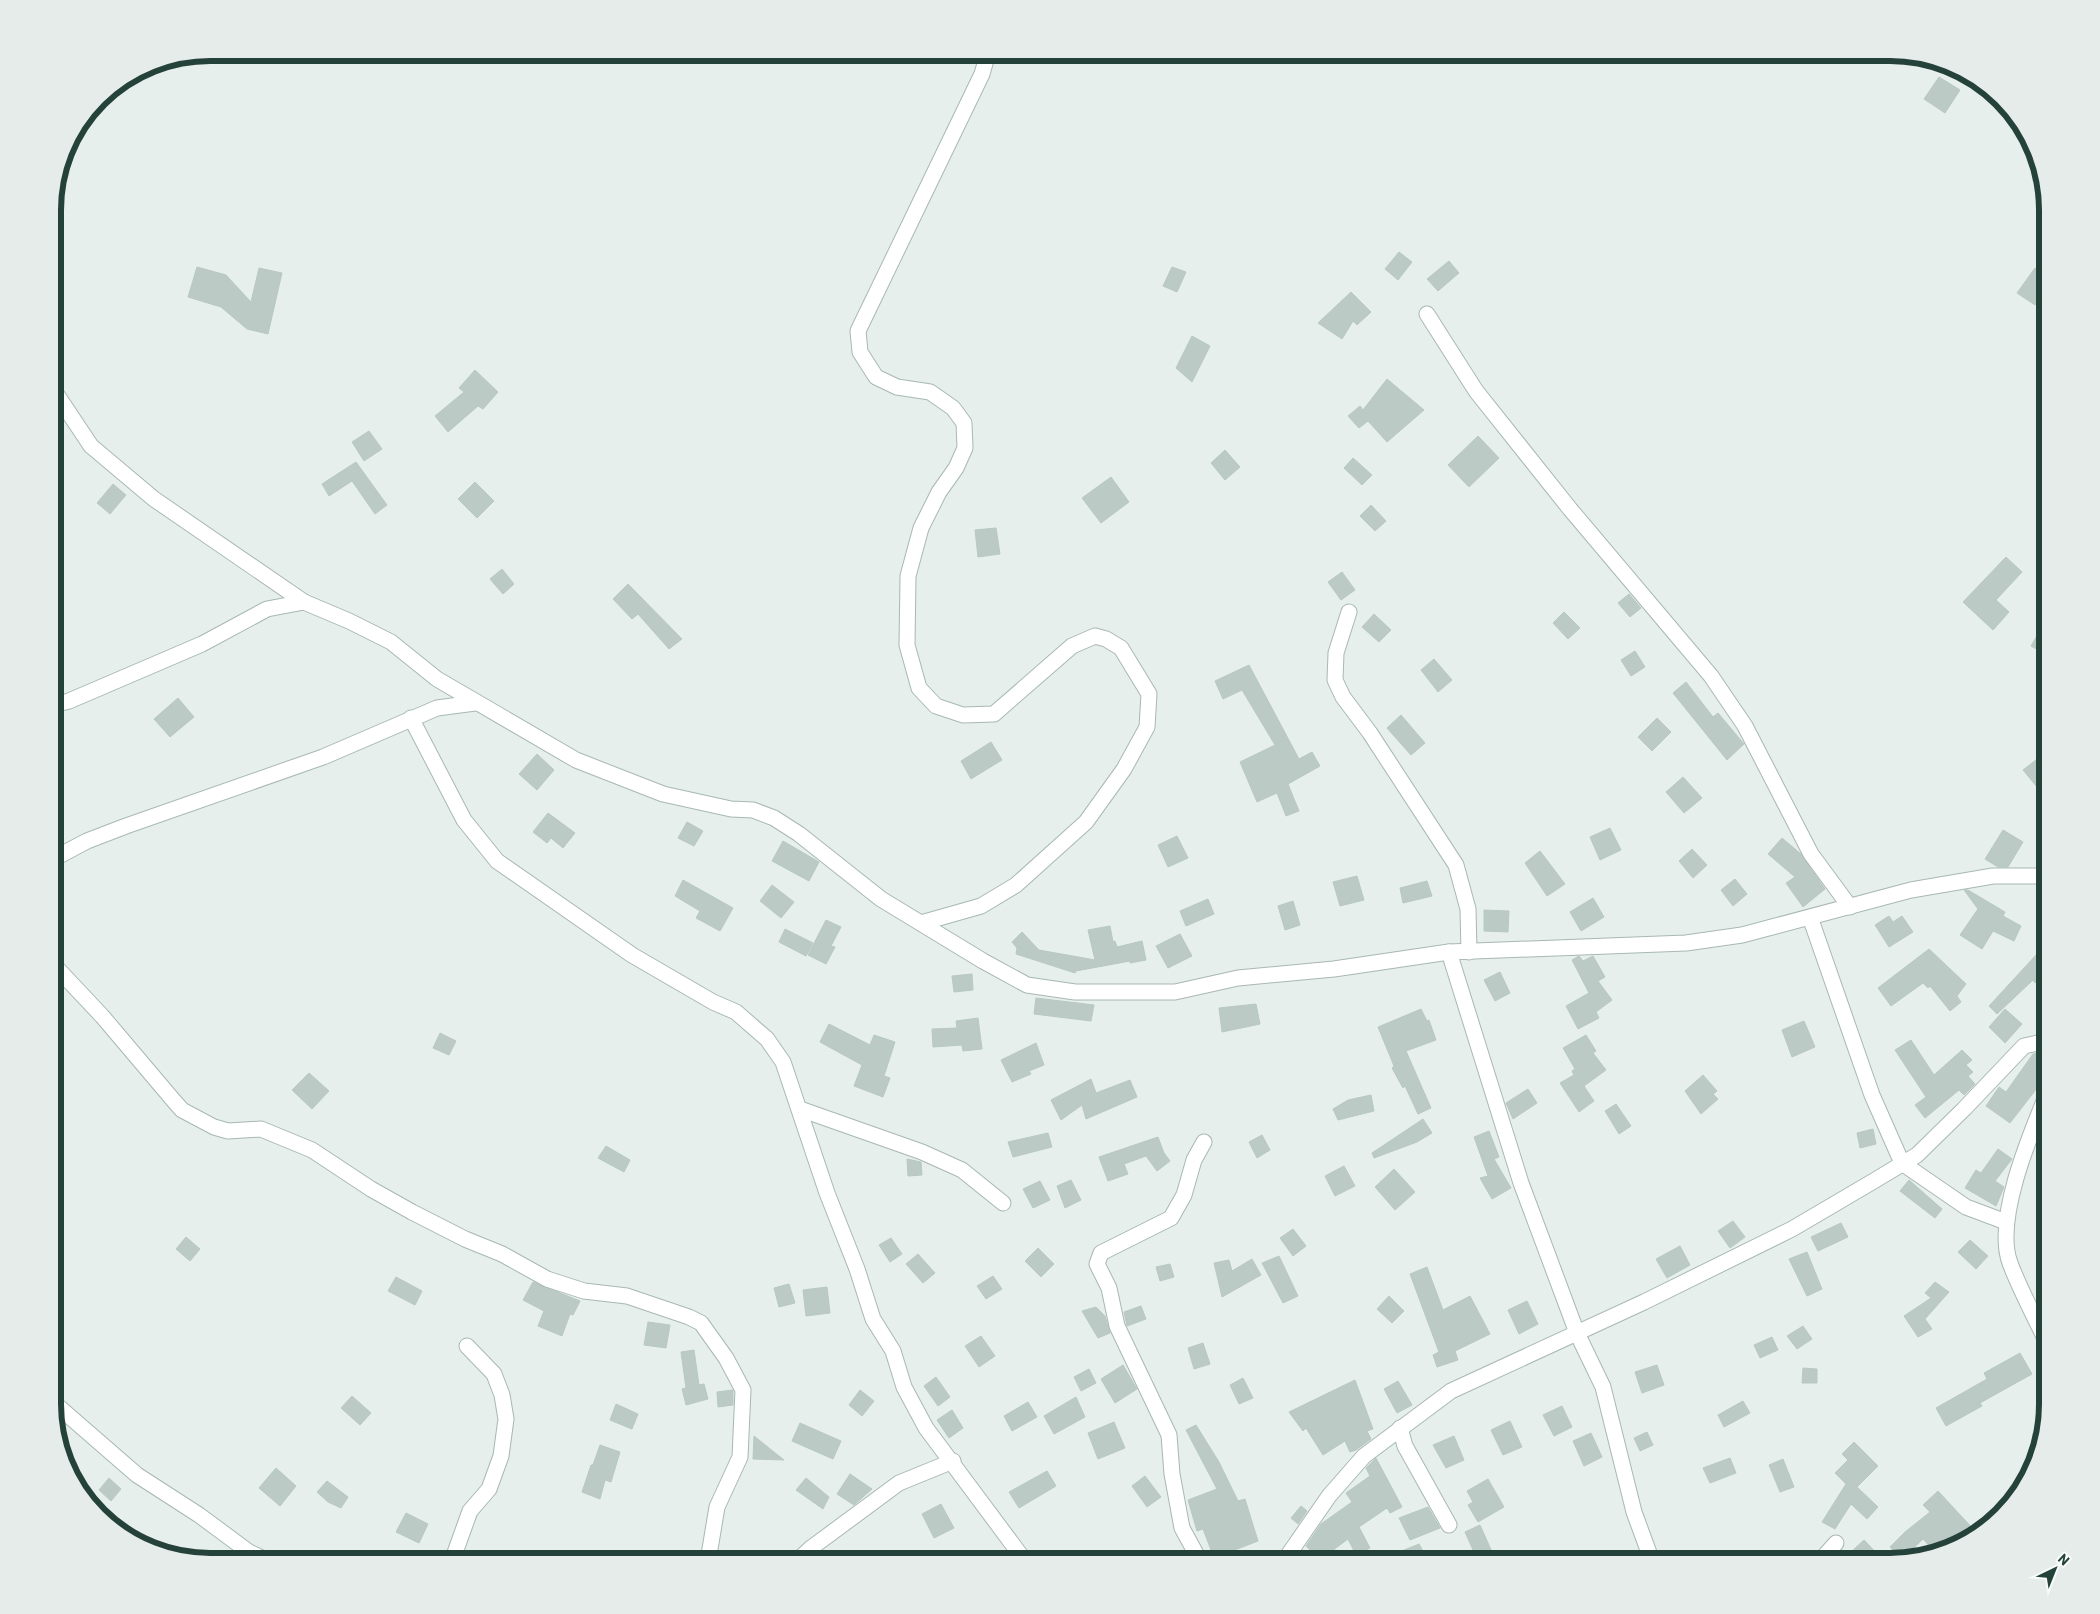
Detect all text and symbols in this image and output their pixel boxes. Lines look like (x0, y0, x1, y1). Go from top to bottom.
north arrow (2030, 1544, 2080, 1594)
text: N (2055, 1550, 2073, 1569)

